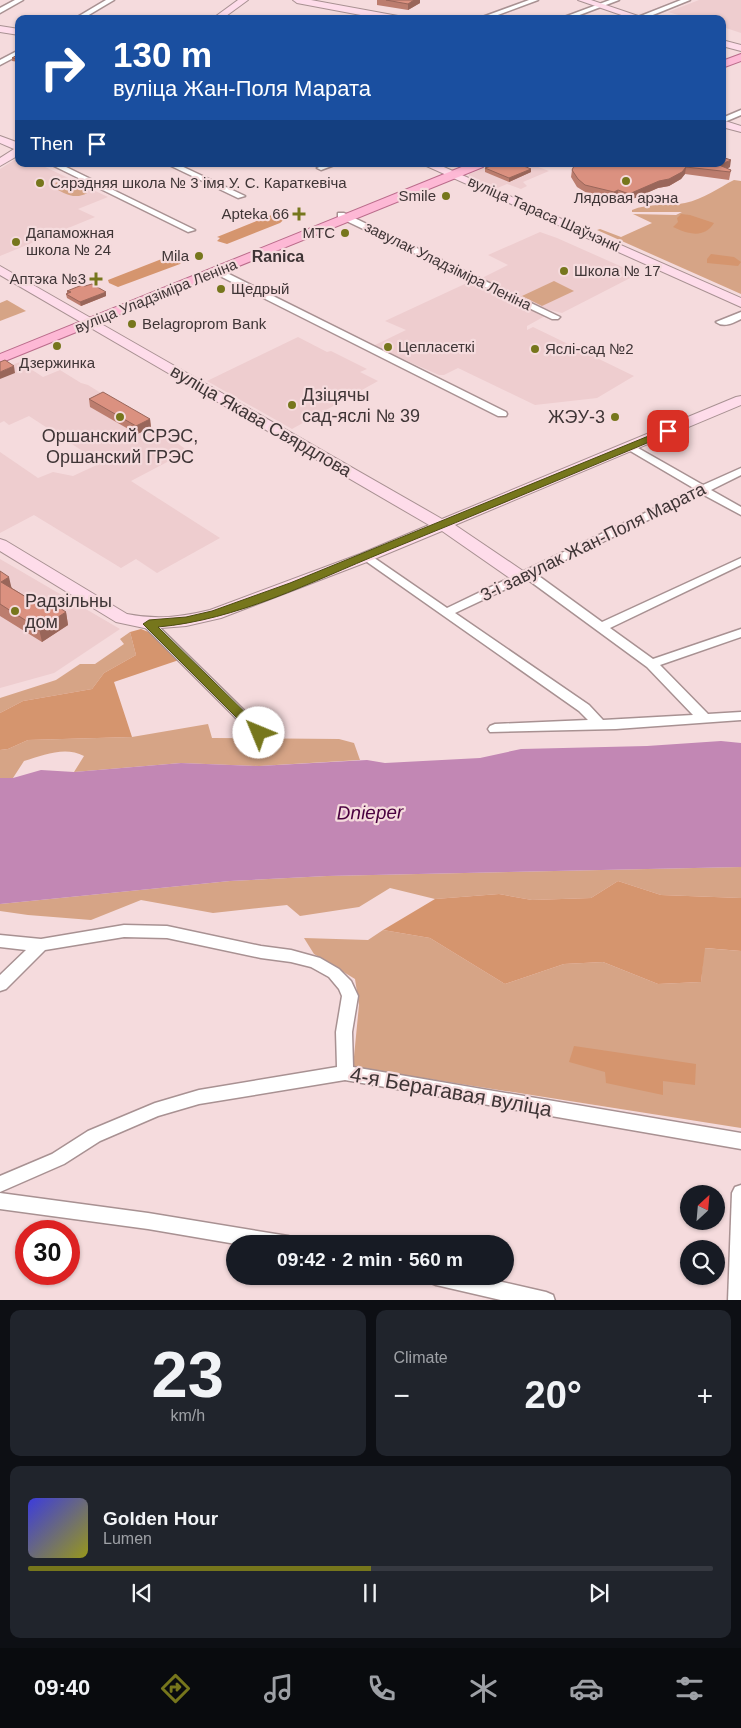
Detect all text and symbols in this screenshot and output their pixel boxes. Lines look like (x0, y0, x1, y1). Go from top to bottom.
icon: right (30, 35, 95, 100)
text: 130 m (113, 35, 212, 74)
text: вуліца Жан-Поля Марата (113, 76, 371, 101)
icon: arrive (83, 130, 111, 158)
text: Then (30, 133, 73, 154)
street label: вуліца Тараса Шаўчэнкі (465, 172, 623, 255)
place label: Сярэдняя школа № 3 імя У. С. Караткевіча (50, 174, 347, 191)
marker: Лядовая арэна (620, 175, 632, 187)
marker: Сярэдняя школа № 3 імя У. С. Караткевіча (34, 177, 46, 189)
place label: Smile (398, 187, 436, 204)
place label: Лядовая арэна (574, 189, 679, 206)
marker: Smile (440, 190, 452, 202)
place label: Apteka 66 (221, 205, 289, 222)
marker: Apteka 66 (293, 208, 305, 220)
street label: завулак Уладзіміра Леніна (362, 218, 535, 314)
place label: Дапаможная школа № 24 (26, 224, 114, 258)
place label: МТС (303, 224, 335, 241)
marker: МТС (339, 227, 351, 239)
marker: Дапаможная школа № 24 (10, 236, 22, 248)
place label: Mila (161, 247, 190, 264)
district label: Ranica (252, 248, 304, 265)
marker: Mila (193, 250, 205, 262)
street label: вуліца Уладзіміра Леніна (72, 255, 240, 336)
place label: Школа № 17 (574, 262, 661, 279)
marker: Школа № 17 (558, 265, 570, 277)
place label: Аптэка №3 (10, 270, 86, 287)
marker: Аптэка №3 (90, 273, 102, 285)
place label: Щедрый (231, 280, 289, 297)
marker: Щедрый (215, 283, 227, 295)
place label: Belagroprom Bank (142, 315, 267, 332)
marker: Belagroprom Bank (126, 318, 138, 330)
place label: Цепласеткі (398, 338, 475, 355)
marker: Дзержинка (51, 340, 63, 352)
place label: Яслі-сад №2 (545, 340, 634, 357)
marker: Цепласеткі (382, 341, 394, 353)
marker: Яслі-сад №2 (529, 343, 541, 355)
place label: Дзержинка (19, 354, 96, 371)
street label: вуліца Якава Свярдлова (167, 361, 356, 482)
place label: Дзіцячы сад-яслі № 39 (302, 385, 420, 426)
marker: Дзіцячы сад-яслі № 39 (286, 399, 298, 411)
place label: ЖЭУ-3 (548, 407, 605, 427)
pin (647, 410, 689, 452)
marker: Оршанский СРЭС, Оршанский ГРЭС (114, 411, 126, 423)
marker: ЖЭУ-3 (609, 411, 621, 423)
icon: arrive (654, 417, 682, 445)
place label: Оршанский СРЭС, Оршанский ГРЭС (42, 426, 198, 467)
street label: 3-і завулак Жан-Поля Марата (477, 478, 710, 605)
place label: Радзільны дом (25, 591, 112, 632)
marker: Радзільны дом (9, 605, 21, 617)
position arrow (232, 706, 284, 758)
water label: Dnieper (337, 801, 404, 824)
street label: 4-я Берагавая вуліца (348, 1062, 554, 1121)
north arrow (680, 1185, 725, 1230)
map controls (680, 1185, 725, 1285)
speed limit sign: 30 (15, 1220, 80, 1285)
button: search (680, 1240, 725, 1285)
text: 09:42 · 2 min · 560 m (277, 1249, 463, 1270)
text: 23 (152, 1338, 224, 1411)
text: Climate (394, 1349, 448, 1366)
text: 20° (525, 1374, 582, 1416)
text: − (394, 1380, 410, 1411)
text: + (697, 1380, 713, 1411)
text: km/h (170, 1407, 205, 1424)
text: Golden Hour (103, 1508, 218, 1529)
text: Lumen (103, 1530, 152, 1547)
icon: previous (128, 1579, 156, 1607)
icon: pause (356, 1579, 384, 1607)
icon: next (585, 1579, 613, 1607)
icon: directions (158, 1671, 193, 1706)
icon: music (261, 1671, 296, 1706)
icon: phone (364, 1671, 399, 1706)
icon: climate (466, 1671, 501, 1706)
icon: car (569, 1671, 604, 1706)
icon: filters (672, 1671, 707, 1706)
text: 09:40 (34, 1675, 90, 1700)

